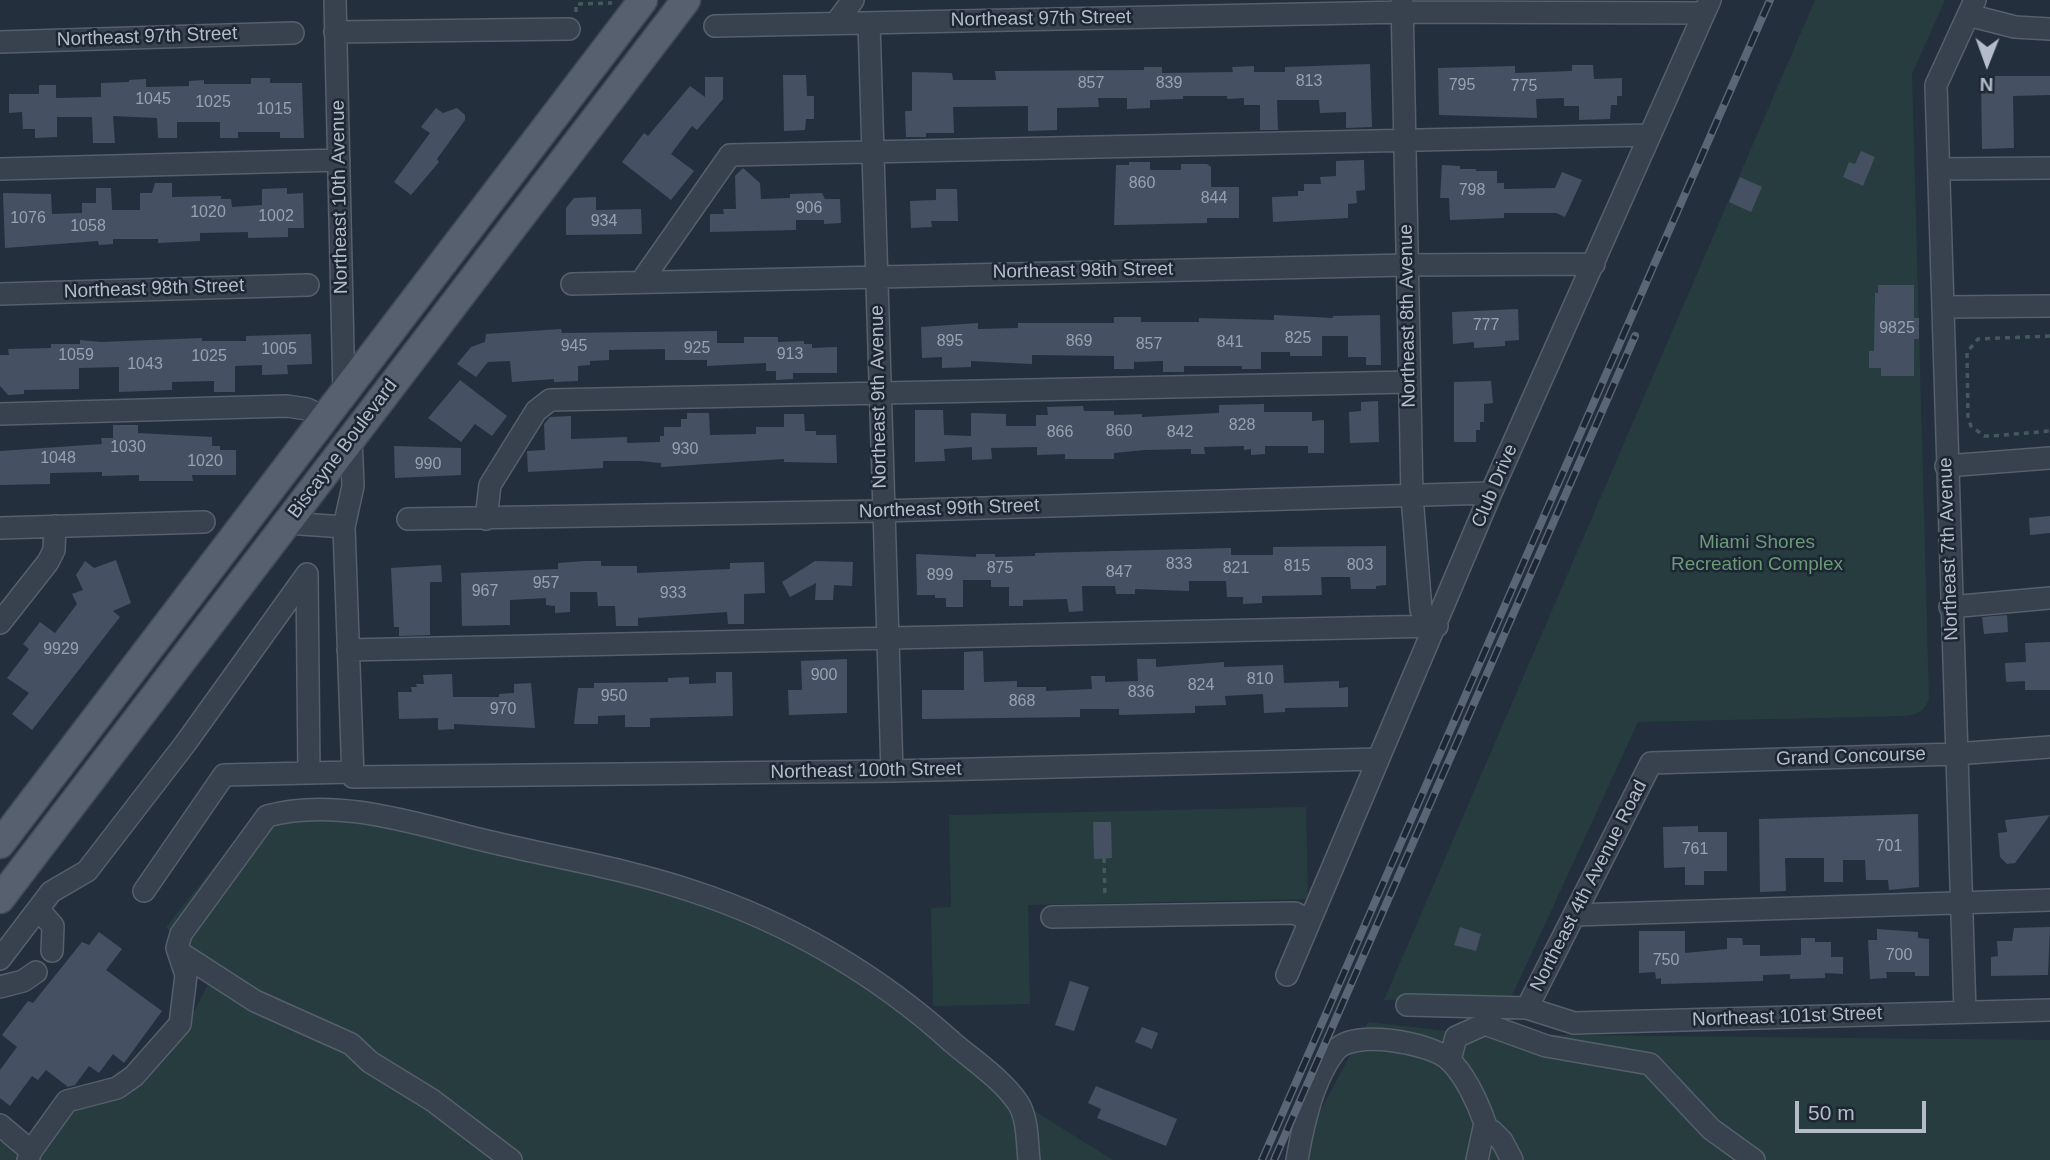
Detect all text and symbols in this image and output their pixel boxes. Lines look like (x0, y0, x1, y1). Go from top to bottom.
street label: Northeast 97th Street (951, 6, 1131, 32)
street label: Northeast 97th Street (56, 22, 238, 52)
north arrow (1952, 28, 2022, 98)
house number: 813 (1296, 72, 1322, 92)
house number: 857 (1078, 74, 1104, 94)
house number: 839 (1156, 74, 1182, 94)
text: N (1980, 74, 1994, 95)
house number: 795 (1449, 76, 1475, 96)
house number: 775 (1511, 77, 1537, 97)
house number: 1045 (135, 90, 171, 110)
house number: 1025 (195, 93, 231, 113)
house number: 1015 (256, 100, 292, 120)
street label: Northeast 10th Avenue (327, 100, 353, 294)
house number: 860 (1129, 174, 1155, 194)
house number: 798 (1459, 181, 1485, 201)
house number: 844 (1201, 189, 1227, 209)
house number: 906 (796, 199, 822, 219)
house number: 1020 (190, 203, 226, 223)
house number: 1002 (258, 207, 294, 227)
house number: 1076 (10, 209, 46, 229)
house number: 934 (591, 212, 617, 232)
house number: 1058 (70, 217, 106, 237)
street label: Northeast 8th Avenue (1395, 224, 1421, 408)
street label: Northeast 98th Street (993, 258, 1173, 284)
street label: Northeast 98th Street (63, 274, 245, 304)
street label: Northeast 9th Avenue (866, 305, 892, 489)
house number: 777 (1473, 316, 1499, 336)
house number: 9825 (1879, 319, 1915, 339)
house number: 825 (1285, 329, 1311, 349)
house number: 895 (937, 332, 963, 352)
house number: 869 (1066, 332, 1092, 352)
house number: 841 (1217, 333, 1243, 353)
house number: 857 (1136, 335, 1162, 355)
house number: 945 (561, 337, 587, 357)
house number: 925 (684, 339, 710, 359)
house number: 1005 (261, 340, 297, 360)
house number: 913 (777, 345, 803, 365)
house number: 1059 (58, 346, 94, 366)
house number: 1025 (191, 347, 227, 367)
house number: 1043 (127, 355, 163, 375)
street label: Biscayne Boulevard (283, 375, 403, 523)
house number: 828 (1229, 416, 1255, 436)
house number: 860 (1106, 422, 1132, 442)
house number: 866 (1047, 423, 1073, 443)
house number: 842 (1167, 423, 1193, 443)
house number: 1030 (110, 438, 146, 458)
house number: 930 (672, 440, 698, 460)
street label: Club Drive (1467, 441, 1523, 531)
house number: 1048 (40, 449, 76, 469)
house number: 1020 (187, 452, 223, 472)
house number: 990 (415, 455, 441, 475)
street label: Northeast 7th Avenue (1934, 457, 1964, 641)
street label: Northeast 99th Street (858, 494, 1040, 524)
park label: Miami Shores Recreation Complex (1671, 532, 1843, 576)
house number: 833 (1166, 555, 1192, 575)
house number: 803 (1347, 556, 1373, 576)
house number: 815 (1284, 557, 1310, 577)
house number: 875 (987, 559, 1013, 579)
house number: 821 (1223, 559, 1249, 579)
house number: 847 (1106, 563, 1132, 583)
house number: 899 (927, 566, 953, 586)
house number: 957 (533, 574, 559, 594)
house number: 967 (472, 582, 498, 602)
house number: 933 (660, 584, 686, 604)
house number: 9929 (43, 640, 79, 660)
house number: 900 (811, 666, 837, 686)
house number: 810 (1247, 670, 1273, 690)
house number: 824 (1188, 676, 1214, 696)
house number: 836 (1128, 683, 1154, 703)
house number: 950 (601, 687, 627, 707)
house number: 868 (1009, 692, 1035, 712)
house number: 970 (490, 700, 516, 720)
street label: Grand Concourse (1776, 743, 1926, 771)
street label: Northeast 100th Street (770, 758, 962, 784)
street label: Northeast 4th Avenue Road (1526, 777, 1652, 995)
house number: 701 (1876, 837, 1902, 857)
house number: 761 (1682, 840, 1708, 860)
house number: 700 (1886, 946, 1912, 966)
house number: 750 (1653, 951, 1679, 971)
street label: Northeast 101st Street (1692, 1002, 1882, 1032)
scale bar (1798, 1086, 1929, 1130)
text: 50 m (1808, 1101, 1855, 1124)

